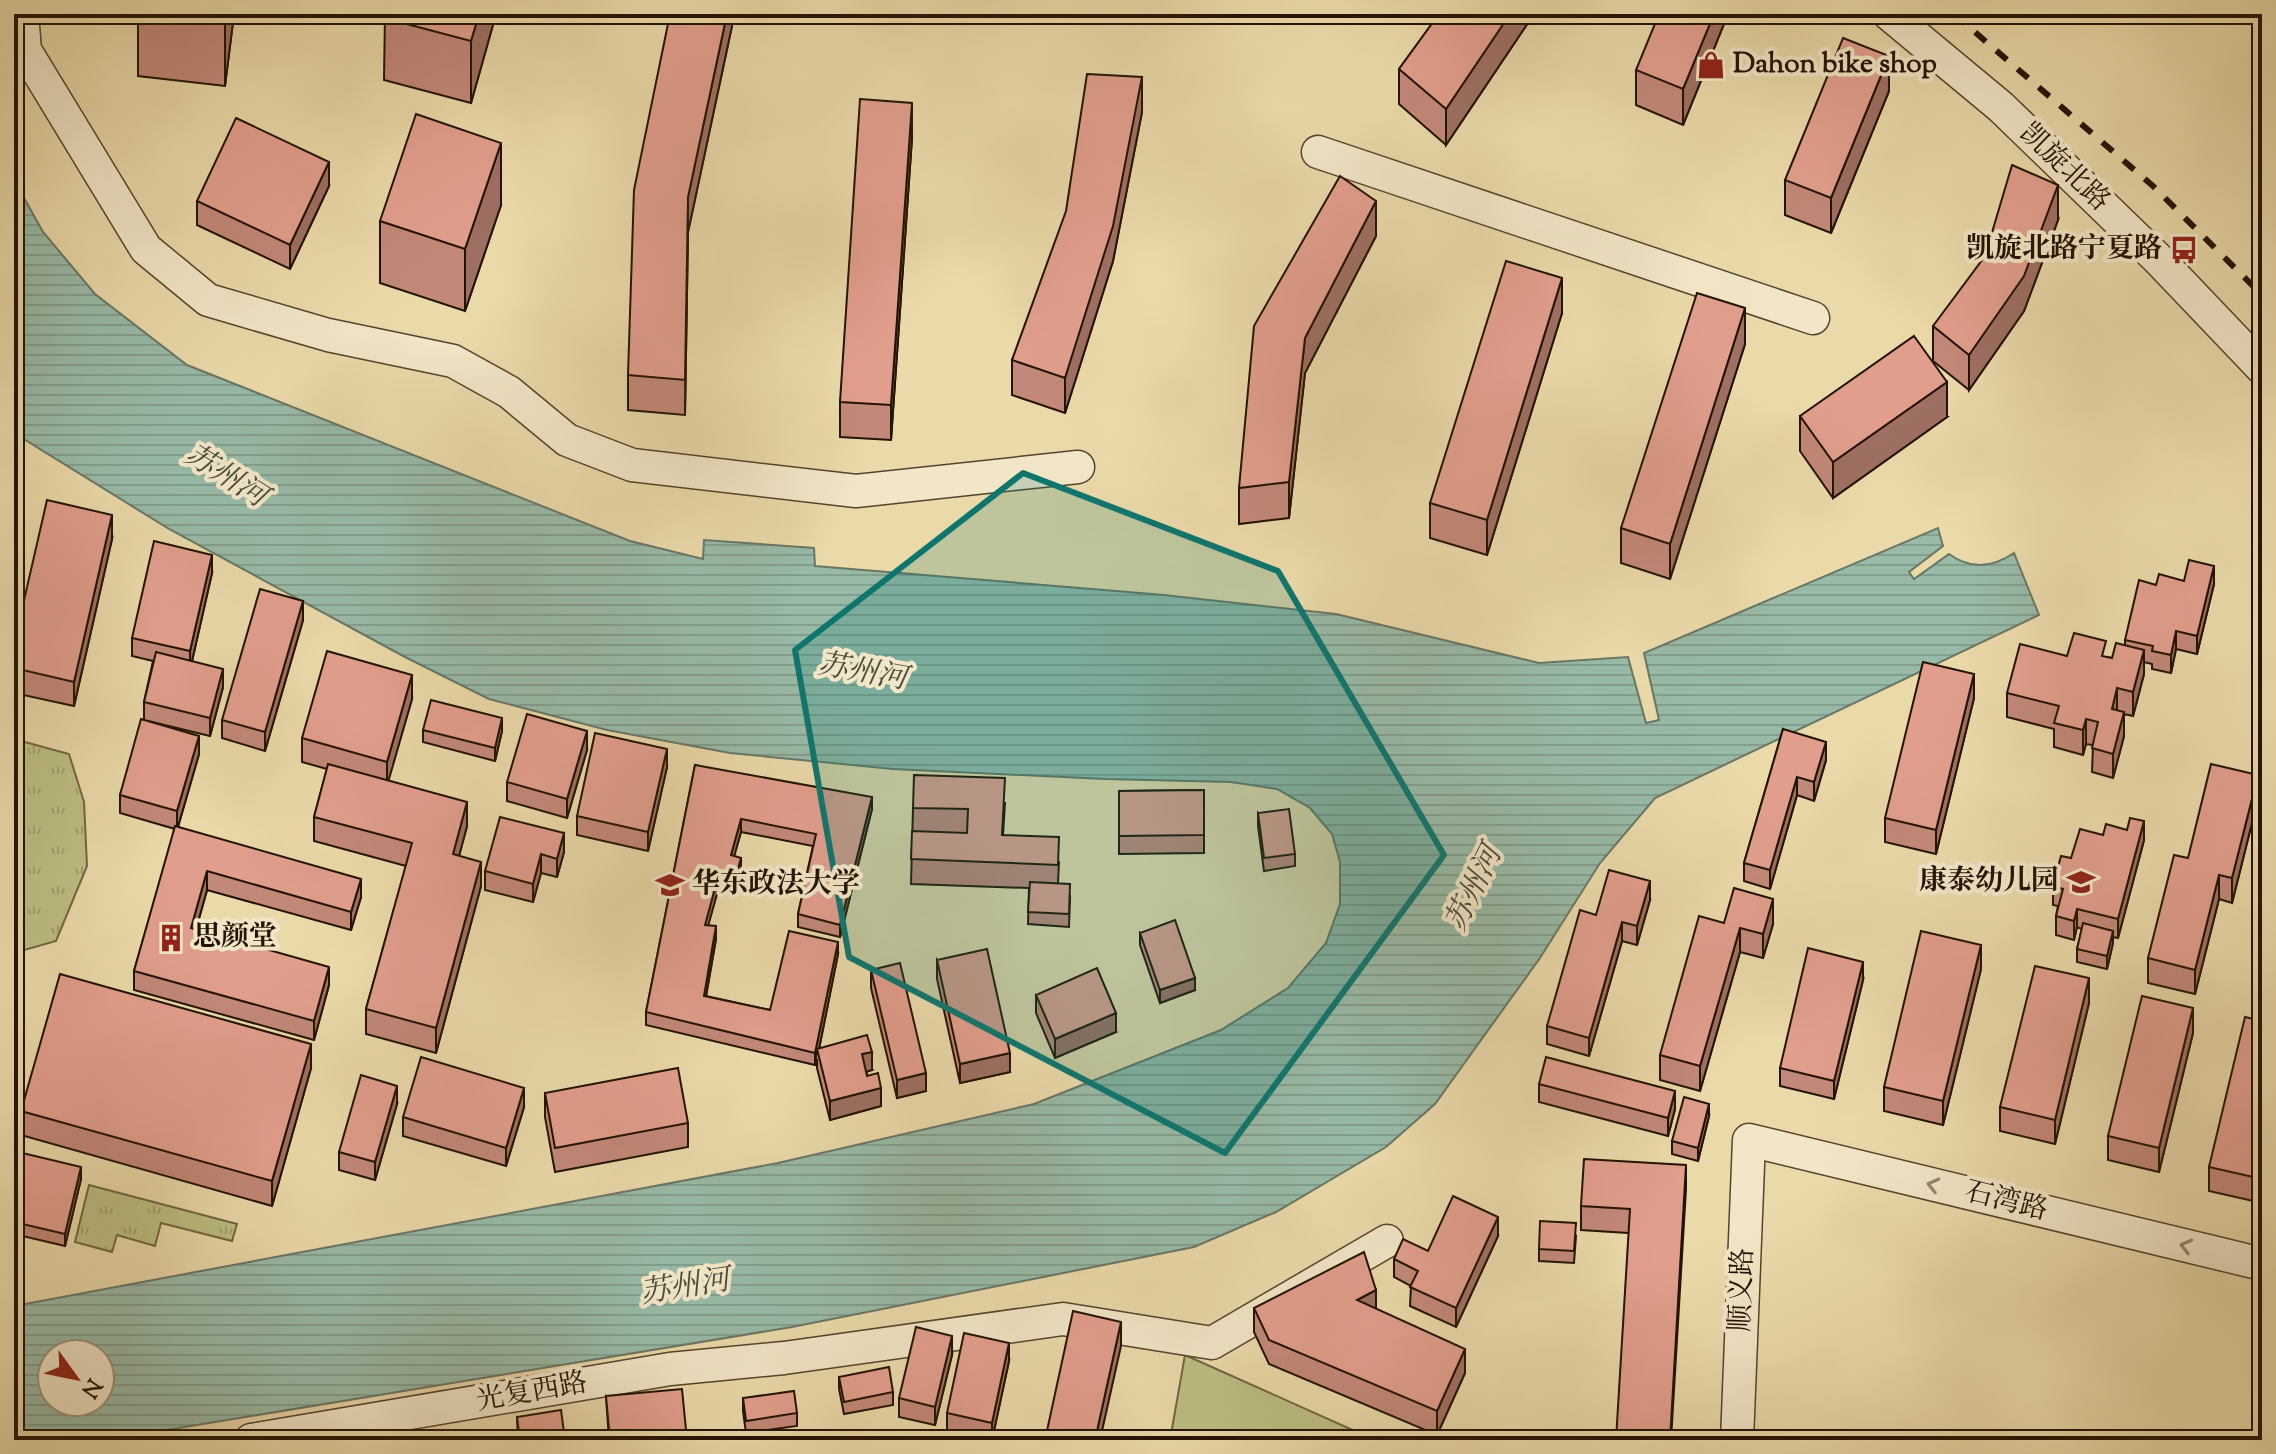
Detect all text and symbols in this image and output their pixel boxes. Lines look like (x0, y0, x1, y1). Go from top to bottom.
place label: Dahon bike shop (1733, 45, 1937, 85)
shop icon: Dahon bike shop (1696, 50, 1726, 80)
street label: 凯旋北路 (2010, 115, 2118, 221)
place label: 凯旋北路宁夏路 (1966, 230, 2162, 270)
bus stop icon: 凯旋北路宁夏路 (2169, 235, 2199, 265)
water label: 苏州河 (175, 435, 279, 522)
water label: 苏州河 (814, 644, 915, 703)
water label: 苏州河 (1436, 835, 1516, 939)
place label: 康泰幼儿园 (1919, 862, 2059, 902)
place label: 华东政法大学 (692, 865, 860, 905)
school or university icon: 康泰幼儿园 (2066, 867, 2096, 897)
school or university icon: 华东政法大学 (655, 870, 685, 900)
place label: 思颜堂 (193, 918, 277, 958)
building icon: 思颜堂 (156, 923, 186, 953)
street label: 石湾路 (1960, 1172, 2052, 1232)
one-way arrow (1927, 1177, 1941, 1194)
one-way arrow (2180, 1238, 2194, 1255)
street label: 顺义路 (1722, 1247, 1764, 1333)
water label: 苏州河 (637, 1259, 738, 1316)
north arrow (36, 1338, 116, 1418)
street label: 光复西路 (473, 1364, 591, 1422)
text: N (72, 1371, 108, 1404)

